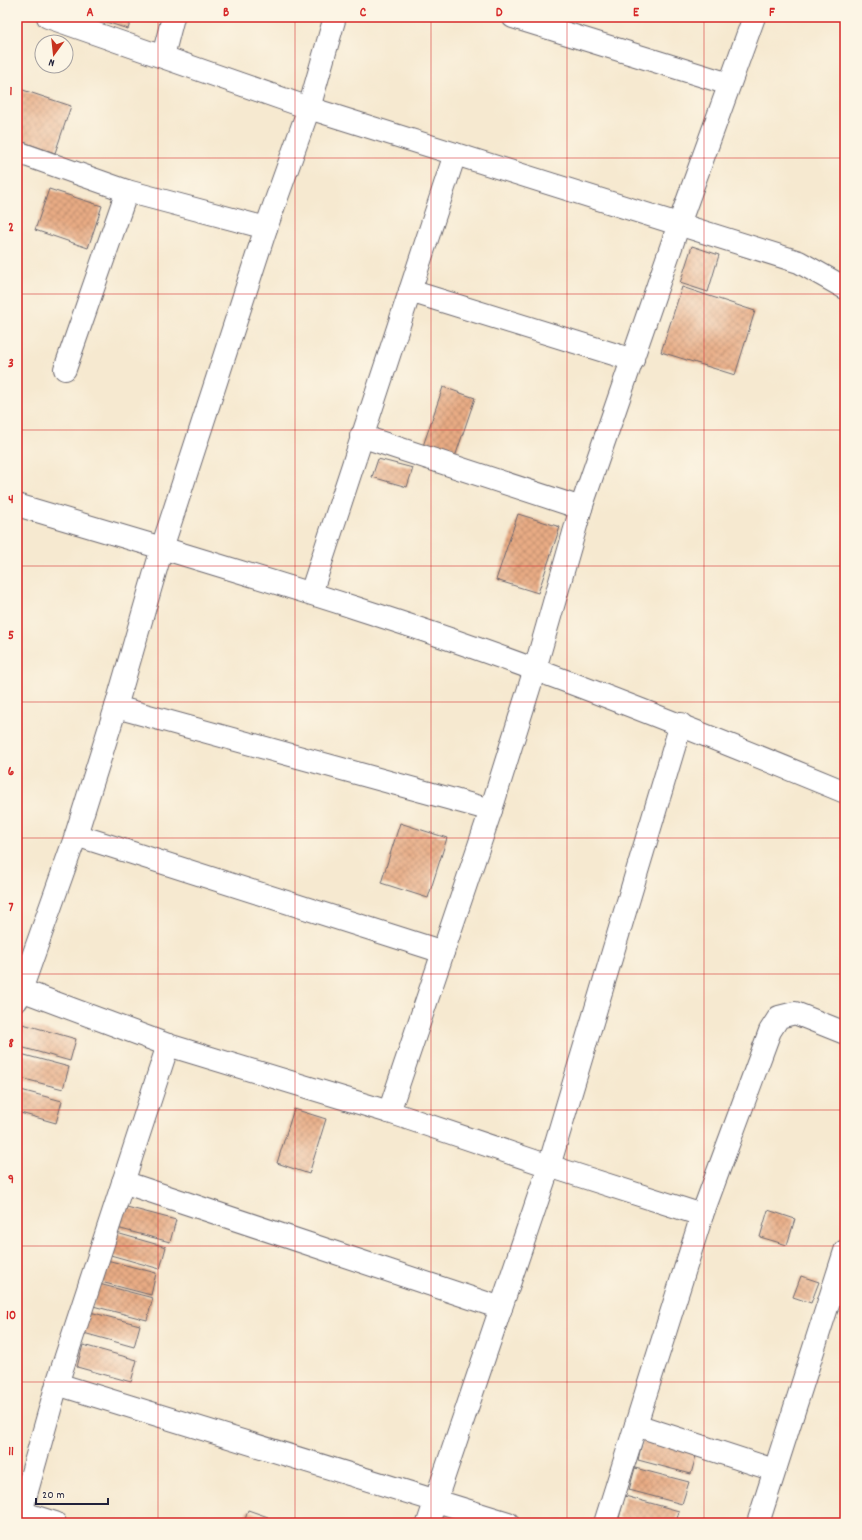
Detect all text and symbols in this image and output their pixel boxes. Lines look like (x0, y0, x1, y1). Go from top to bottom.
text: A (86, 4, 94, 23)
text: B (223, 4, 229, 23)
text: C (360, 4, 367, 23)
text: D (496, 4, 503, 23)
text: E (633, 4, 640, 23)
text: F (769, 4, 775, 23)
north arrow (34, 34, 74, 74)
text: N (47, 53, 57, 70)
text: 1 (10, 83, 13, 102)
text: 2 (8, 219, 14, 238)
text: 3 (8, 355, 14, 374)
text: 4 (8, 491, 14, 510)
text: 5 (8, 627, 14, 646)
text: 6 (8, 763, 15, 782)
text: 7 (9, 899, 14, 918)
text: 8 (8, 1035, 14, 1054)
text: 9 (8, 1171, 14, 1190)
text: 10 (6, 1307, 16, 1326)
text: 11 (8, 1443, 14, 1462)
scale bar (36, 1480, 108, 1506)
text: 20 m (42, 1487, 65, 1504)

